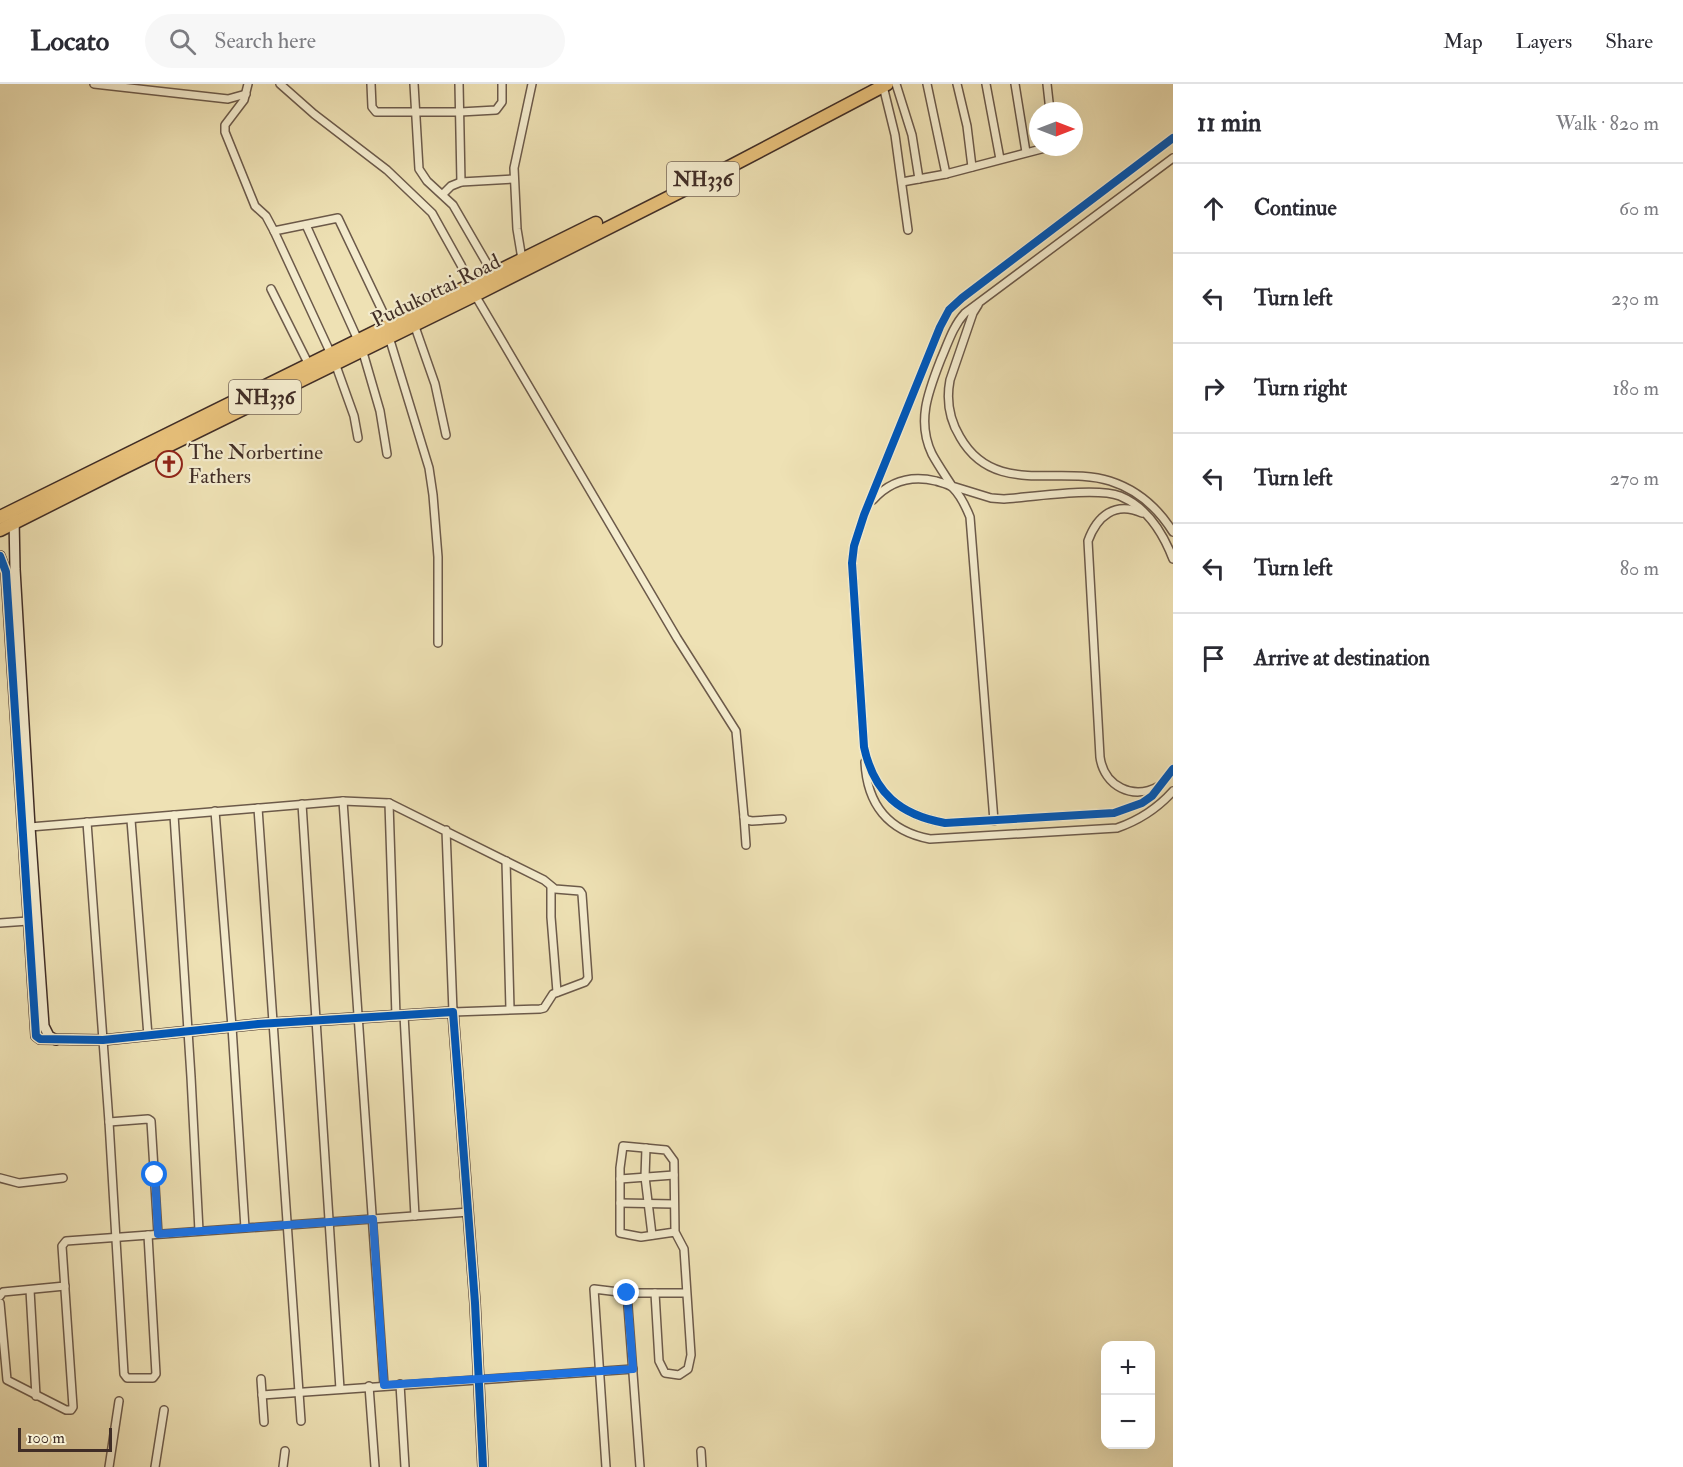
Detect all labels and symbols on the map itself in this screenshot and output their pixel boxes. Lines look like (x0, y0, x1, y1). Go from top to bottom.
north arrow (1029, 102, 1083, 156)
road number: NH336 (667, 162, 739, 196)
street label: Pudukottai Road (367, 248, 506, 334)
road number: NH336 (229, 380, 301, 414)
place label: The Norbertine Fathers (188, 439, 323, 490)
church icon: The Norbertine Fathers (154, 449, 184, 479)
route start (141, 1161, 167, 1187)
route end (613, 1279, 639, 1305)
scale bar (18, 1425, 112, 1452)

